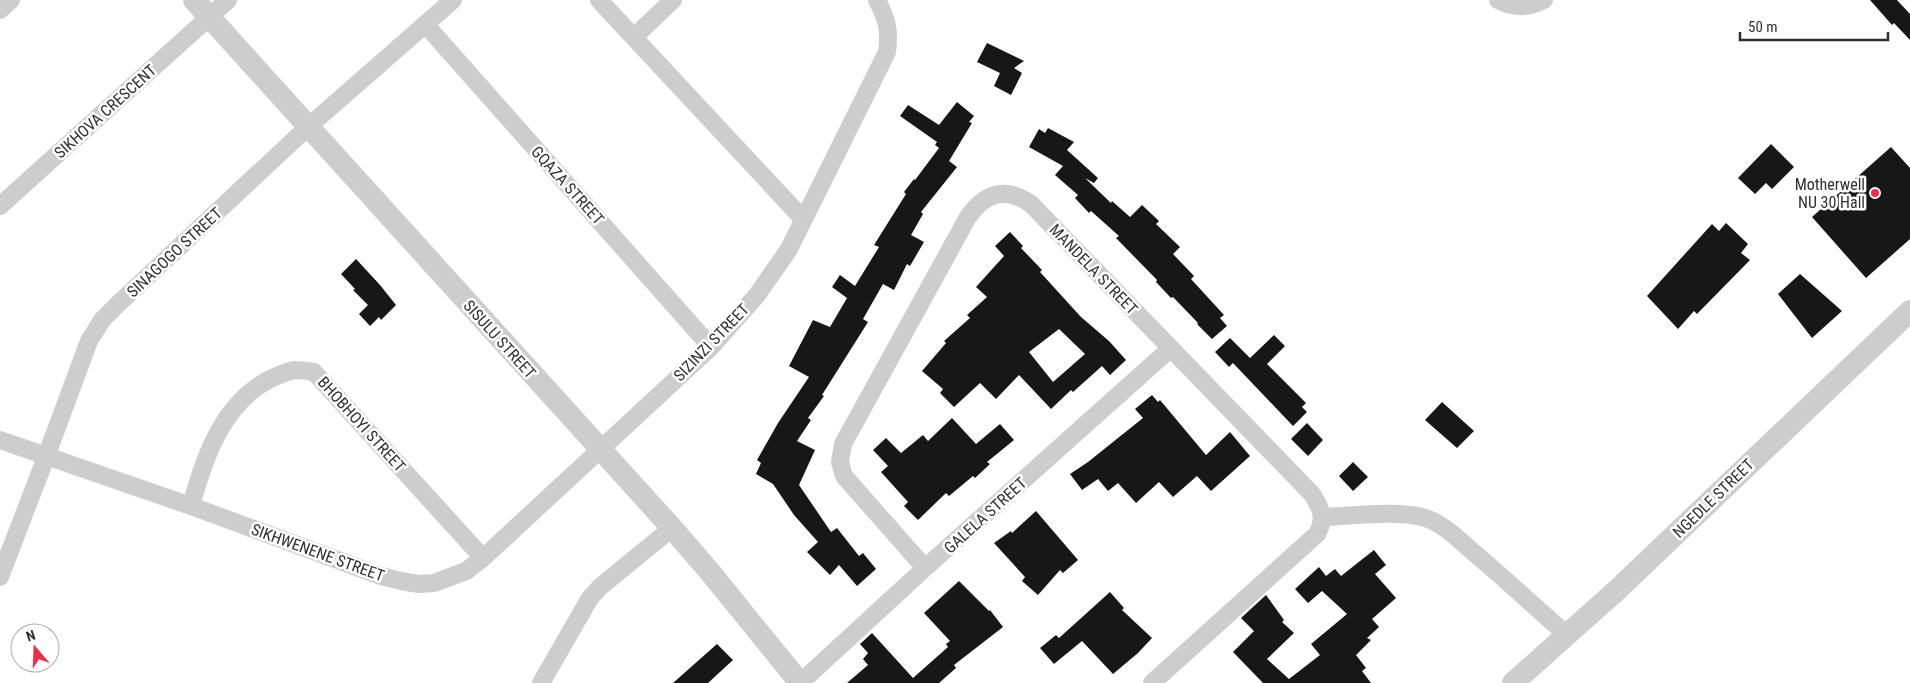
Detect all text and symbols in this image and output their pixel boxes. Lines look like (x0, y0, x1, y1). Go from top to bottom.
scale bar (1740, 10, 1888, 42)
text: 50 m (1748, 18, 1778, 36)
street label: SIKHOVA CRESCENT (50, 61, 160, 162)
street label: GQAZA STREET (527, 142, 608, 229)
place label: Motherwell NU 30 Hall (1795, 175, 1865, 212)
marker: Motherwell NU 30 Hall (1869, 187, 1881, 199)
street label: SINAGOGO STREET (123, 204, 226, 301)
street label: MANDELA STREET (1046, 220, 1142, 319)
street label: SISULU STREET (459, 296, 540, 382)
street label: SIZINZI STREET (670, 300, 753, 385)
street label: BHOBHOYI STREET (314, 373, 409, 476)
street label: NGEDLE STREET (1669, 455, 1758, 542)
street label: GALELA STREET (940, 473, 1030, 557)
street label: SIKHWENENE STREET (249, 520, 387, 585)
north arrow (10, 623, 60, 673)
text: N (24, 627, 37, 645)

